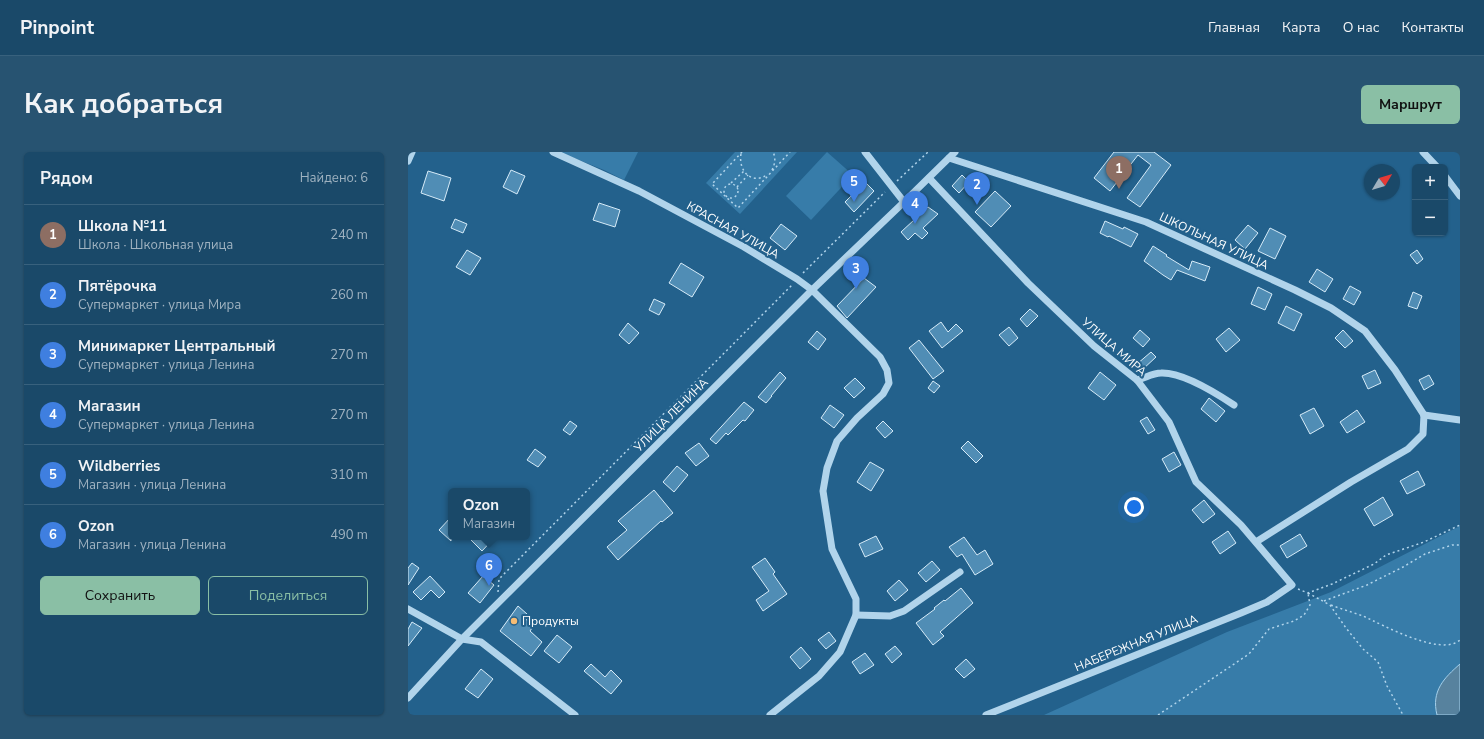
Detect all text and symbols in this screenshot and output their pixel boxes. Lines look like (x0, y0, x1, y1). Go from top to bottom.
text: Pinpoint (20, 15, 94, 41)
text: Главная (1208, 18, 1260, 37)
text: Карта (1282, 18, 1321, 37)
text: О нас (1343, 18, 1379, 37)
text: Контакты (1401, 18, 1464, 37)
text: Как добраться (24, 85, 223, 123)
button: Маршрут (1361, 85, 1460, 124)
pin: 1 (1106, 156, 1132, 189)
north arrow (1364, 164, 1400, 200)
map controls (1412, 164, 1448, 236)
button: + (1412, 164, 1448, 200)
text: Рядом (40, 167, 93, 190)
text: Найдено: 6 (300, 169, 368, 187)
pin: 5 (841, 169, 867, 202)
pin: 2 (964, 172, 990, 205)
pin: 4 (902, 191, 928, 224)
street label: КРАСНАЯ УЛИЦА (684, 198, 782, 262)
button: − (1412, 200, 1448, 236)
street label: ШКОЛЬНАЯ УЛИЦА (1157, 209, 1272, 274)
text: Школа №11 (78, 216, 167, 236)
text: 1 (49, 226, 57, 244)
text: 240 m (330, 226, 368, 244)
text: Школа · Школьная улица (78, 236, 233, 254)
pin: 3 (843, 256, 869, 289)
text: Пятёрочка (78, 276, 157, 296)
text: 2 (49, 286, 57, 304)
text: 260 m (330, 286, 368, 304)
text: Супермаркет · улица Мира (78, 296, 241, 314)
street label: УЛИЦА МИРА (1077, 314, 1150, 380)
text: Минимаркет Центральный (78, 336, 275, 356)
text: 3 (49, 346, 57, 364)
text: 270 m (330, 346, 368, 364)
text: Супермаркет · улица Ленина (78, 356, 254, 374)
street label: УЛИЦА ЛЕНИНА (630, 374, 712, 456)
text: Магазин (78, 396, 141, 416)
text: 4 (49, 406, 57, 424)
text: 270 m (330, 406, 368, 424)
text: Супермаркет · улица Ленина (78, 416, 254, 434)
text: Wildberries (78, 456, 160, 476)
text: 5 (49, 466, 57, 484)
text: 310 m (330, 466, 368, 484)
text: Магазин · улица Ленина (78, 476, 226, 494)
popup (448, 488, 530, 540)
text: Ozon (463, 495, 499, 515)
your location (1124, 497, 1144, 517)
text: Магазин (463, 515, 515, 533)
text: Ozon (78, 516, 114, 536)
text: 6 (49, 526, 57, 544)
text: 490 m (330, 526, 368, 544)
text: Магазин · улица Ленина (78, 536, 226, 554)
pin: 6 (476, 553, 502, 586)
button: Сохранить (40, 576, 200, 615)
button: Поделиться (208, 576, 368, 615)
street label: НАБЕРЕЖНАЯ УЛИЦА (1072, 611, 1200, 675)
place label: Продукты (522, 613, 579, 629)
marker: Продукты (509, 616, 519, 626)

